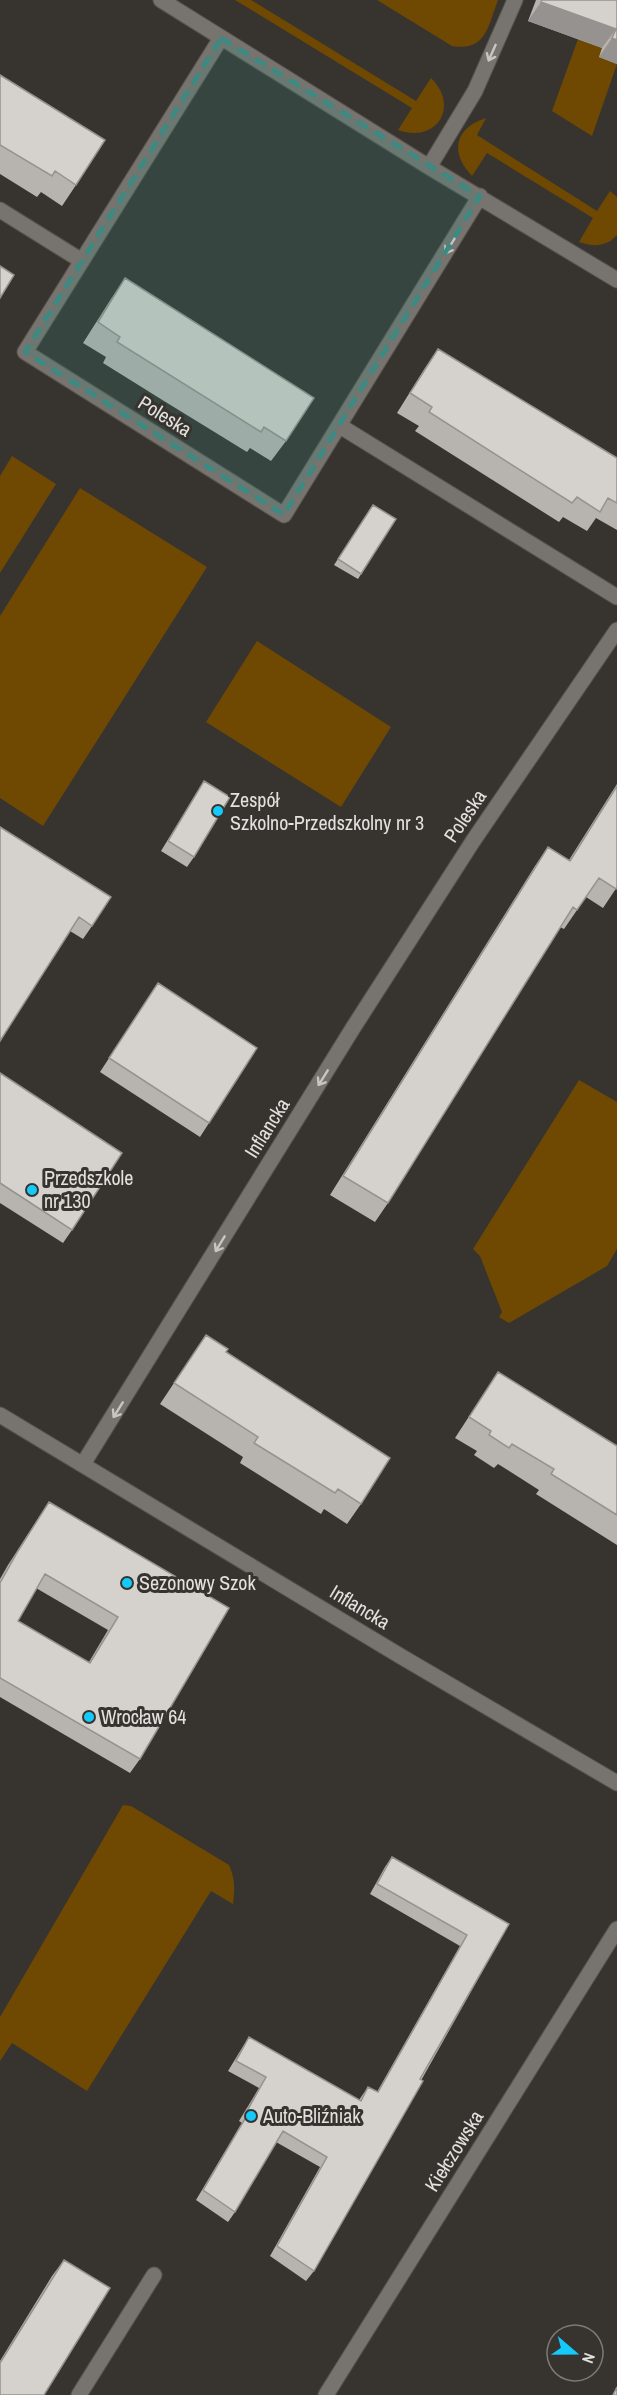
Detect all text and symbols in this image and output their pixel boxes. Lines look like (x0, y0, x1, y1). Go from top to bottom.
one-way arrow (486, 44, 497, 62)
one-way arrow (443, 237, 455, 254)
street label: Poleska (133, 389, 197, 442)
street label: Poleska (437, 784, 492, 847)
place label: Zespół Szkolno-Przedszkolny nr 3 (230, 786, 424, 836)
marker: Zespół Szkolno-Przedszkolny nr 3 (211, 804, 225, 818)
one-way arrow (316, 1069, 328, 1086)
street label: Inflancka (238, 1093, 295, 1163)
place label: Przedszkole nr 130 (44, 1164, 133, 1214)
marker: Przedszkole nr 130 (25, 1183, 39, 1197)
one-way arrow (214, 1235, 226, 1252)
one-way arrow (111, 1401, 124, 1418)
place label: Sezonowy Szok (139, 1569, 256, 1596)
marker: Sezonowy Szok (120, 1576, 134, 1590)
street label: Inflancka (325, 1578, 395, 1635)
place label: Wrocław 64 (101, 1703, 186, 1730)
marker: Wrocław 64 (82, 1710, 96, 1724)
place label: Auto-Bliźniak (262, 2102, 361, 2129)
street label: Kiełczowska (418, 2105, 489, 2197)
marker: Auto-Bliźniak (244, 2109, 258, 2123)
north arrow (545, 2323, 605, 2383)
text: N (577, 2350, 601, 2366)

